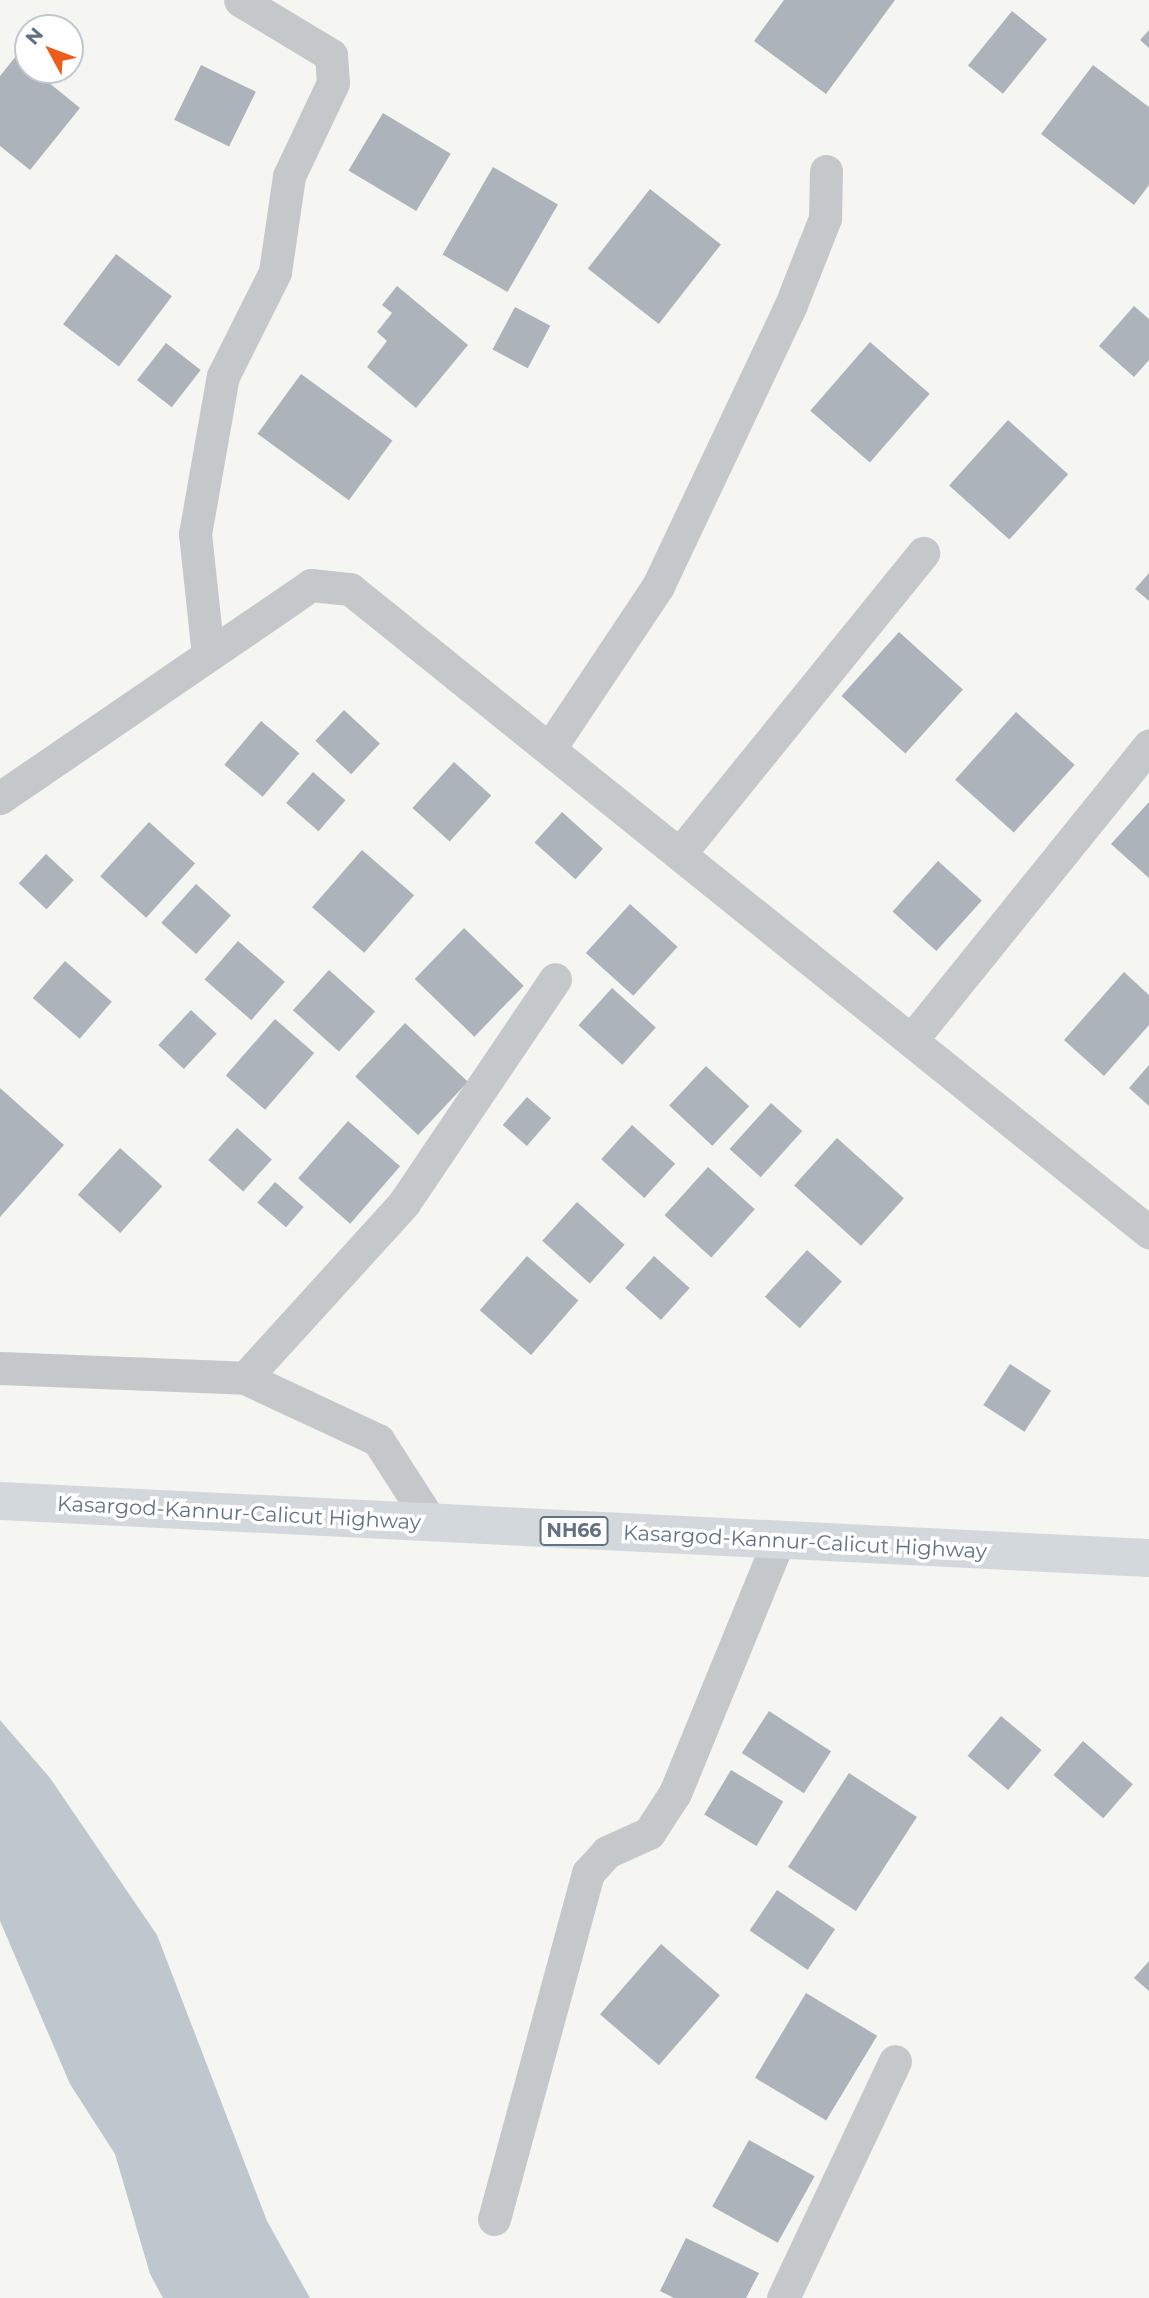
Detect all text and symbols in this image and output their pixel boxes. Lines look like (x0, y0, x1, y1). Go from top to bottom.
north arrow (14, 14, 84, 84)
text: N (21, 23, 48, 50)
street label: Kasargod-Kannur-Calicut Highway (56, 1491, 422, 1535)
road number: NH66 (539, 1516, 609, 1546)
street label: Kasargod-Kannur-Calicut Highway (622, 1520, 988, 1564)

